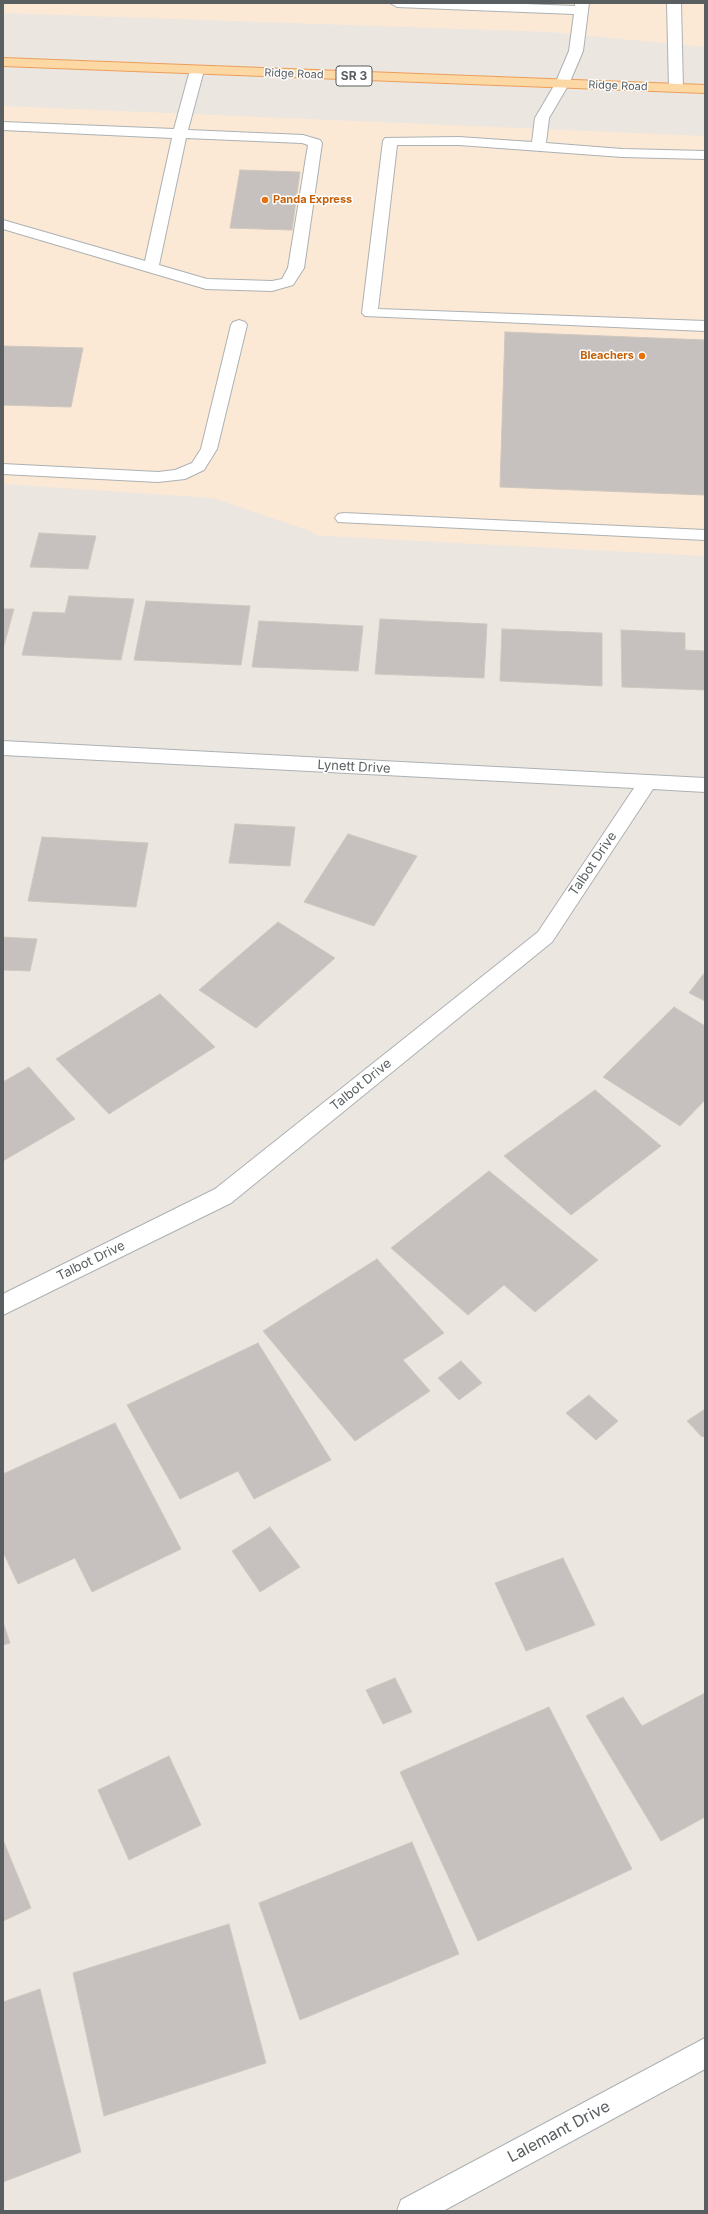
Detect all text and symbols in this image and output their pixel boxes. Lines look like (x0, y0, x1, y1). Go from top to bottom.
street label: Ridge Road (264, 66, 324, 82)
road number: SR 3 (336, 66, 372, 86)
street label: Ridge Road (588, 78, 648, 94)
place label: Panda Express (273, 193, 352, 207)
marker: Panda Express (260, 195, 270, 205)
place label: Bleachers (580, 349, 634, 363)
marker: Bleachers (637, 351, 647, 361)
street label: Lynett Drive (317, 757, 391, 777)
street label: Talbot Drive (566, 829, 620, 899)
street label: Talbot Drive (327, 1056, 395, 1114)
street label: Talbot Drive (54, 1238, 128, 1284)
street label: Lalemant Drive (505, 2097, 613, 2167)

